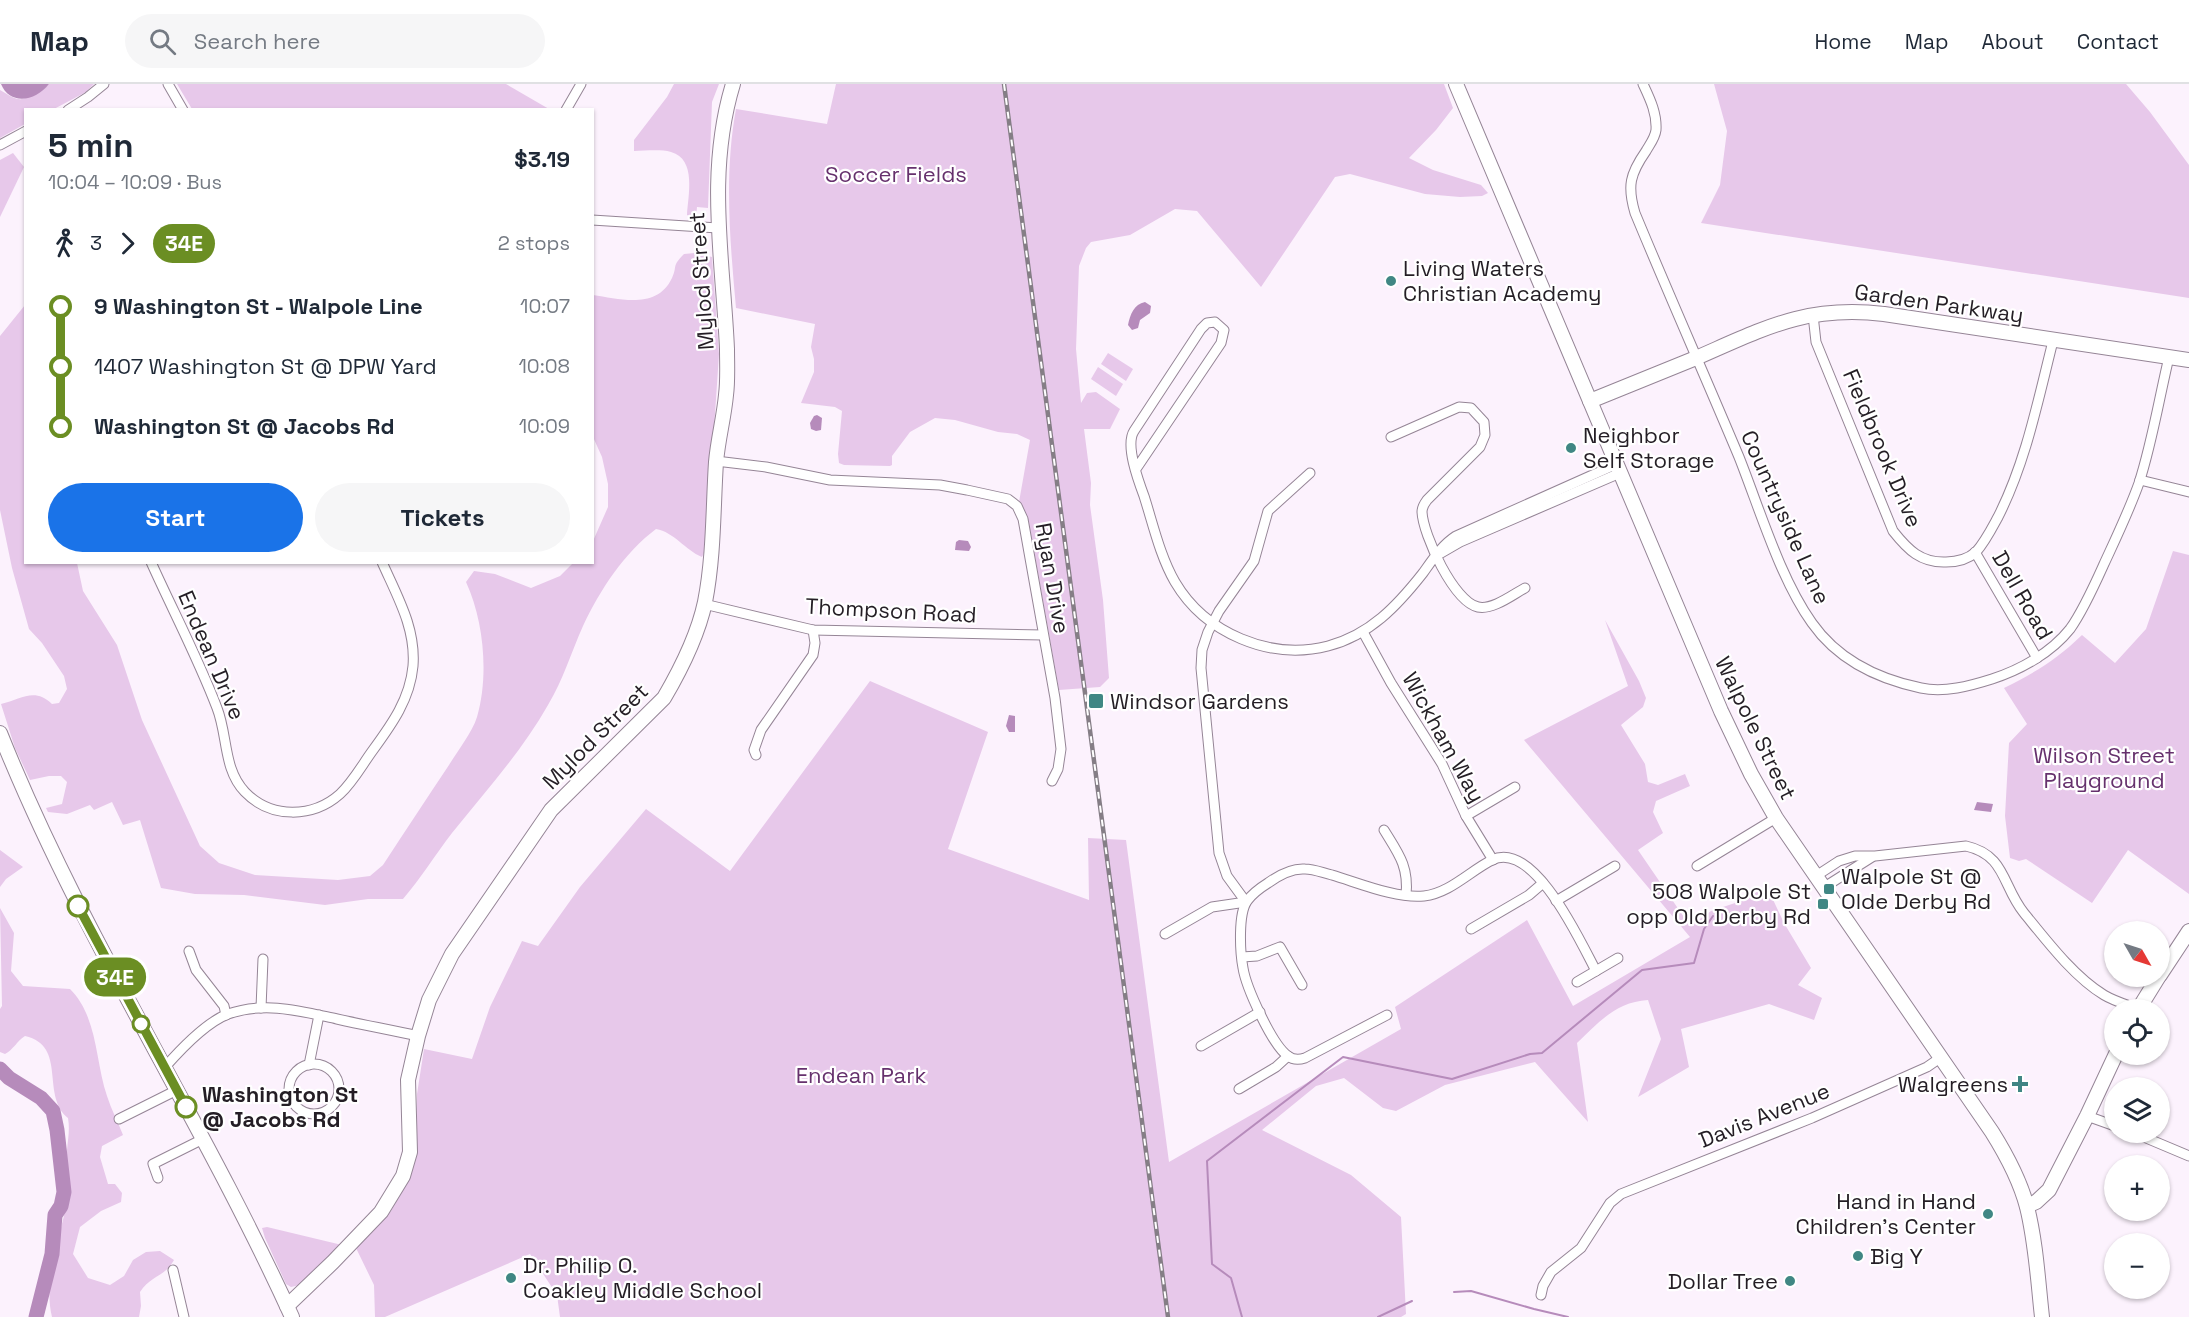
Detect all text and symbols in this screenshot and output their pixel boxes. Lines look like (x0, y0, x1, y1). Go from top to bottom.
search box (125, 14, 545, 68)
text: Map (30, 23, 89, 59)
icon: search (146, 25, 179, 58)
text: Search here (194, 27, 321, 55)
text: Home (1814, 28, 1872, 55)
text: Map (1905, 28, 1949, 55)
text: About (1982, 28, 2044, 55)
text: Contact (2077, 28, 2159, 55)
text: 5 min (48, 125, 133, 167)
text: $3.19 (514, 145, 570, 173)
park label: Soccer Fields (825, 160, 967, 188)
text: 10:04 – 10:09 · Bus (48, 169, 222, 195)
street label: Mylod Street (682, 211, 720, 351)
icon: walk (48, 227, 81, 260)
icon: forward (111, 227, 144, 260)
text: 3 (90, 230, 102, 256)
text: 34E (165, 230, 203, 257)
text: 2 stops (498, 230, 570, 256)
place label: Living Waters Christian Academy (1403, 254, 1601, 307)
marker: Living Waters Christian Academy (1384, 274, 1398, 288)
street label: Garden Parkway (1853, 277, 2025, 329)
text: 9 Washington St - Walpole Line (94, 292, 423, 320)
text: 10:07 (520, 293, 570, 319)
text: 1407 Washington St @ DPW Yard (94, 352, 437, 380)
text: 10:08 (518, 353, 570, 379)
street label: Fieldbrook Drive (1837, 365, 1929, 531)
text: Washington St @ Jacobs Rd (94, 412, 394, 440)
text: 10:09 (519, 413, 570, 439)
place label: Neighbor Self Storage (1583, 421, 1715, 474)
street label: Countryside Lane (1735, 426, 1837, 608)
marker: Neighbor Self Storage (1564, 441, 1578, 455)
button: Start (48, 483, 303, 552)
button: Tickets (315, 483, 570, 552)
street label: Ryan Drive (1030, 520, 1076, 636)
street label: Dell Road (1986, 546, 2060, 644)
street label: Endean Drive (172, 586, 252, 724)
street label: Thompson Road (805, 592, 977, 628)
street label: Walpole Street (1709, 652, 1803, 804)
street label: Wickham Way (1397, 667, 1491, 807)
street label: Mylod Street (536, 677, 654, 795)
place label: Windsor Gardens (1110, 687, 1289, 715)
marker: Windsor Gardens (1087, 692, 1105, 710)
park label: Wilson Street Playground (2033, 741, 2175, 794)
place label: Walpole St @ Olde Derby Rd (1841, 862, 1991, 915)
place label: 508 Walpole St opp Old Derby Rd (1626, 877, 1811, 930)
marker: Walpole St @ Olde Derby Rd (1822, 882, 1836, 896)
unlabelled marker (67, 895, 89, 917)
marker: 508 Walpole St opp Old Derby Rd (1816, 897, 1830, 911)
north arrow (2104, 921, 2170, 987)
map controls (2104, 921, 2170, 1299)
line badge: 34E (80, 958, 150, 996)
text: 34E (96, 964, 134, 991)
button: locate (2104, 999, 2170, 1065)
unlabelled marker (132, 1015, 150, 1033)
park label: Endean Park (796, 1061, 926, 1089)
place label: Walgreens (1898, 1070, 2008, 1098)
street label: Davis Avenue (1695, 1076, 1833, 1154)
marker: Walgreens (2013, 1077, 2027, 1091)
button: layers (2104, 1077, 2170, 1143)
place label: Washington St @ Jacobs Rd (202, 1080, 358, 1133)
marker: Washington St @ Jacobs Rd (175, 1096, 197, 1118)
button: + (2104, 1155, 2170, 1221)
place label: Hand in Hand Children's Center (1796, 1187, 1976, 1240)
marker: Hand in Hand Children's Center (1981, 1207, 1995, 1221)
button: − (2104, 1233, 2170, 1299)
place label: Big Y (1870, 1242, 1923, 1270)
marker: Big Y (1851, 1249, 1865, 1263)
place label: Dr. Philip O. Coakley Middle School (523, 1251, 762, 1304)
place label: Dollar Tree (1668, 1267, 1778, 1295)
marker: Dr. Philip O. Coakley Middle School (504, 1271, 518, 1285)
marker: Dollar Tree (1783, 1274, 1797, 1288)

